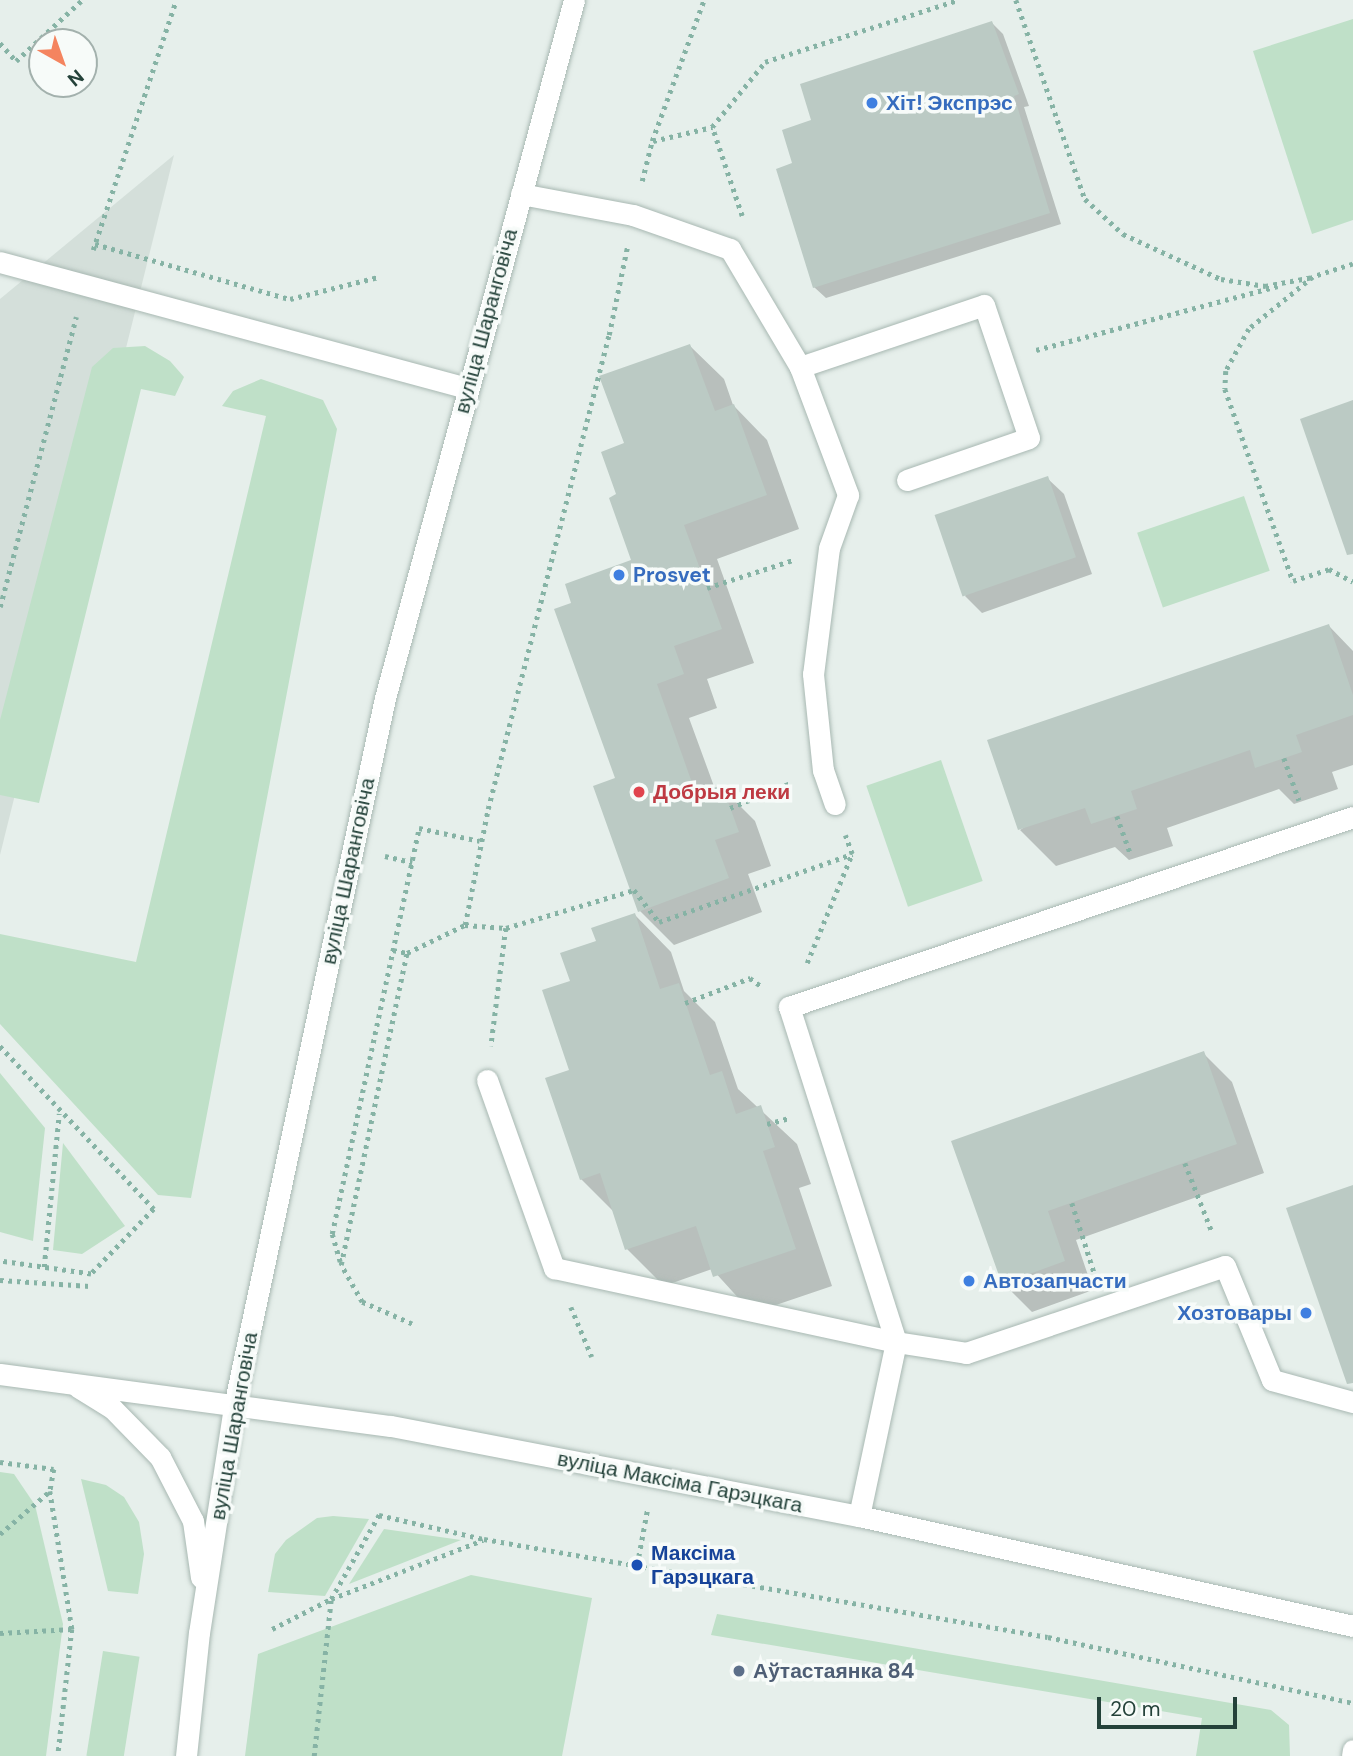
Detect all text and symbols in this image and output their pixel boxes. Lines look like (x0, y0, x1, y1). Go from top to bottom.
north arrow (28, 28, 98, 98)
text: N (62, 64, 89, 92)
place label: Хіт! Экспрэс (886, 90, 1013, 116)
marker: Хіт! Экспрэс (864, 95, 880, 111)
street label: вуліца Шаранговіча (449, 226, 523, 416)
place label: Prosvet (633, 562, 711, 588)
marker: Prosvet (611, 567, 627, 583)
street label: вуліца Шаранговіча (316, 775, 380, 967)
place label: Добрыя леки (653, 779, 790, 805)
marker: Добрыя леки (631, 784, 647, 800)
place label: Автозапчасти (983, 1268, 1127, 1294)
marker: Автозапчасти (961, 1273, 977, 1289)
place label: Хозтовары (1177, 1300, 1292, 1326)
marker: Хозтовары (1298, 1305, 1314, 1321)
street label: вуліца Шаранговіча (205, 1330, 263, 1522)
street label: вуліца Максіма Гарэцкага (555, 1446, 805, 1518)
place label: Максіма Гарэцкага (651, 1540, 754, 1590)
marker: Максіма Гарэцкага (629, 1557, 645, 1573)
place label: Аўтастаянка 84 (753, 1658, 914, 1684)
marker: Аўтастаянка 84 (731, 1663, 747, 1679)
scale bar (1101, 1682, 1241, 1726)
text: 20 m (1110, 1695, 1161, 1723)

